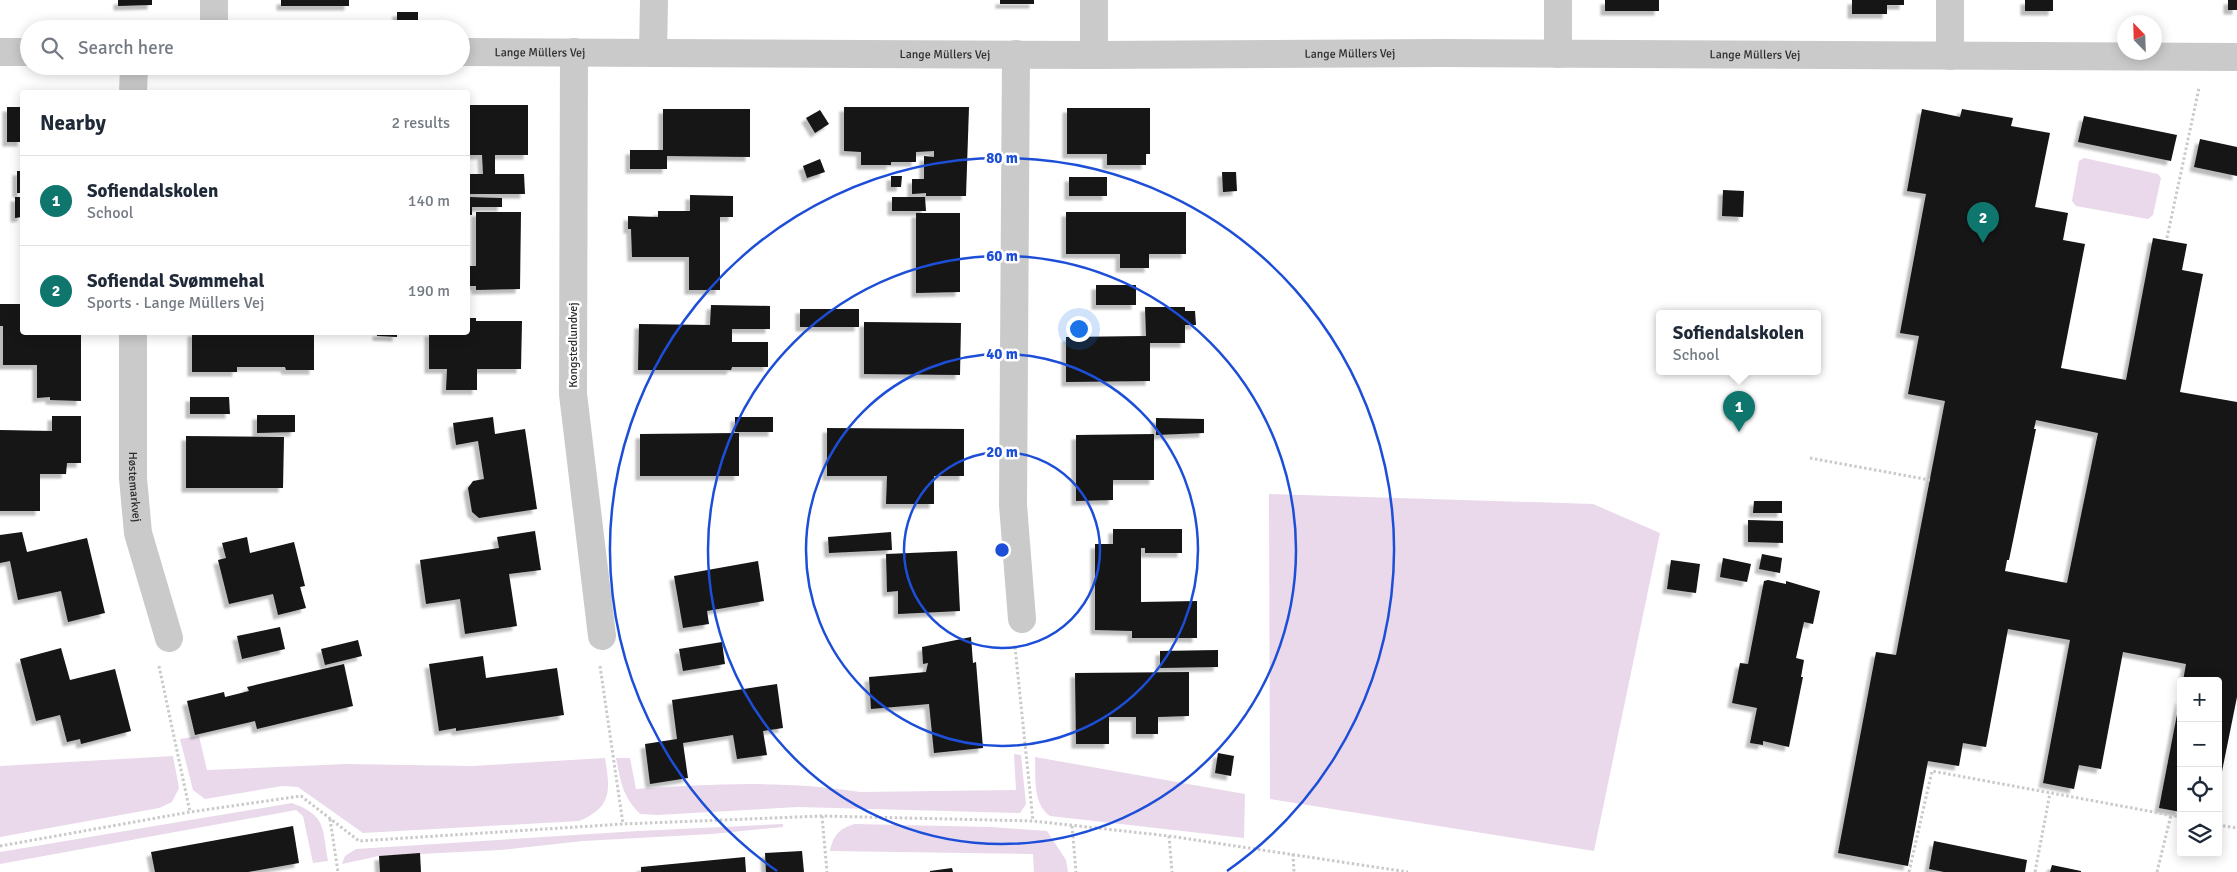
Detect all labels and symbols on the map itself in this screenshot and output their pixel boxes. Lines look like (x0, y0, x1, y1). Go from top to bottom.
north arrow (2117, 15, 2162, 60)
street label: Lange Müllers Vej (495, 45, 585, 60)
street label: Lange Müllers Vej (1305, 46, 1395, 61)
street label: Lange Müllers Vej (900, 47, 990, 62)
street label: Lange Müllers Vej (1710, 47, 1800, 62)
text: 80 m (986, 149, 1018, 167)
pin: 2 (1967, 202, 1999, 243)
text: 60 m (986, 247, 1018, 265)
street label: Kongstedlundvej (566, 302, 581, 388)
your location (1066, 316, 1092, 342)
text: 40 m (986, 345, 1018, 363)
pin: 1 (1723, 391, 1755, 432)
text: 20 m (986, 443, 1018, 461)
street label: Høstemarkvej (125, 452, 144, 523)
centre of rings (993, 541, 1011, 559)

